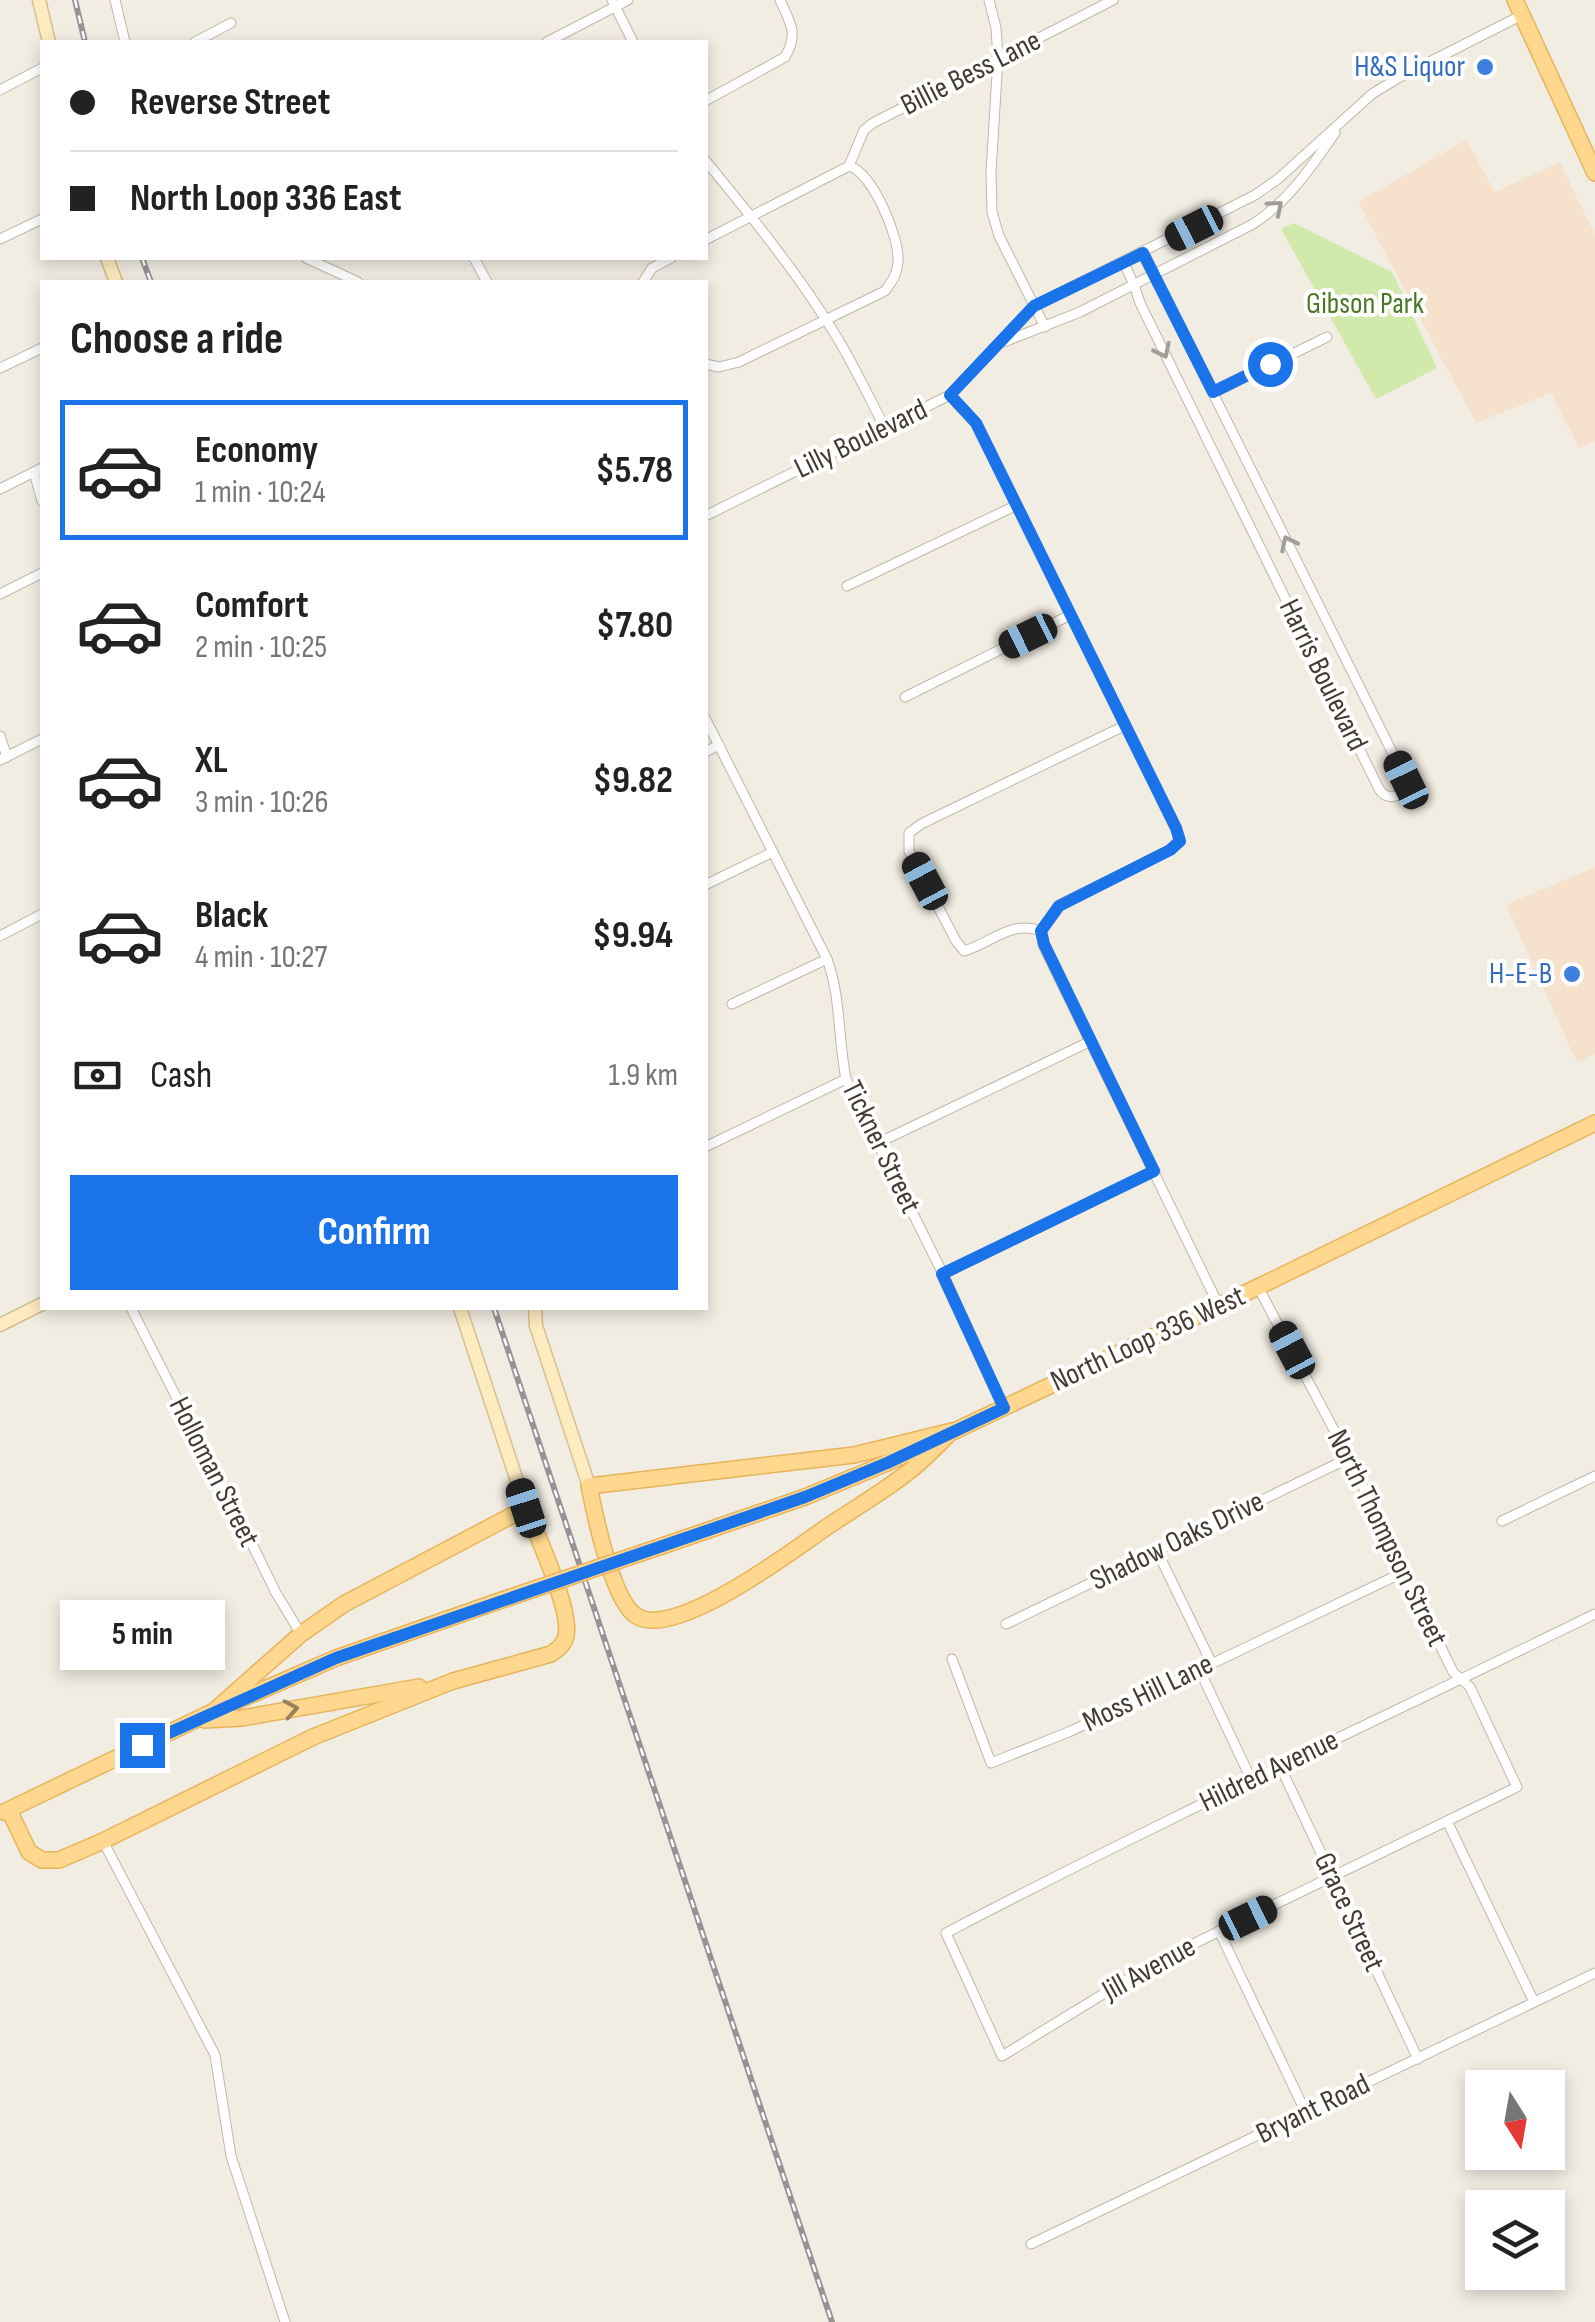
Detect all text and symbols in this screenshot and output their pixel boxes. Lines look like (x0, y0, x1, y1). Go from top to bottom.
street label: Billie Bess Lane (895, 22, 1047, 124)
place label: H&S Liquor (1354, 49, 1465, 85)
marker: H&S Liquor (1474, 56, 1496, 78)
text: Reverse Street (130, 80, 330, 125)
text: North Loop 336 East (130, 176, 401, 221)
one-way arrow (1264, 200, 1283, 218)
car (1160, 201, 1228, 255)
park label: Gibson Park (1306, 286, 1424, 322)
text: Choose a ride (70, 312, 283, 367)
one-way arrow (1151, 341, 1171, 359)
route start (1248, 342, 1293, 387)
street label: Lilly Boulevard (789, 391, 933, 487)
icon: car (75, 425, 165, 515)
text: Economy (195, 428, 318, 473)
text: $5.78 (595, 448, 673, 493)
text: 1 min · 10:24 (195, 473, 326, 512)
one-way arrow (1280, 535, 1300, 553)
icon: car (75, 580, 165, 670)
text: Comfort (195, 583, 309, 628)
street label: Harris Boulevard (1271, 593, 1375, 757)
text: $7.80 (596, 603, 673, 648)
car (994, 609, 1062, 663)
text: 2 min · 10:25 (195, 628, 327, 667)
icon: car (75, 735, 165, 825)
text: XL (195, 738, 228, 783)
car (1379, 746, 1433, 814)
text: $9.82 (593, 758, 673, 803)
text: 3 min · 10:26 (195, 783, 329, 822)
car (898, 847, 952, 915)
icon: car (75, 890, 165, 980)
text: Black (195, 893, 268, 938)
text: $9.94 (592, 913, 673, 958)
text: 4 min · 10:27 (195, 938, 327, 977)
place label: H-E-B (1489, 956, 1552, 992)
marker: H-E-B (1561, 963, 1583, 985)
icon: cash (70, 1048, 125, 1103)
text: Cash (150, 1053, 212, 1098)
text: 1.9 km (609, 1056, 678, 1095)
street label: Tickner Street (834, 1075, 928, 1219)
button: Confirm (70, 1175, 678, 1290)
street label: North Loop 336 West (1045, 1278, 1251, 1400)
car (1265, 1316, 1319, 1384)
street label: Holloman Street (161, 1391, 267, 1553)
street label: North Thompson Street (1319, 1424, 1455, 1652)
car (502, 1475, 550, 1541)
street label: Shadow Oaks Drive (1084, 1483, 1270, 1599)
callout: 5 min (59, 1600, 224, 1670)
text: 5 min (112, 1615, 173, 1654)
street label: Moss Hill Lane (1077, 1646, 1219, 1740)
one-way arrow (282, 1699, 299, 1720)
street label: Hildred Avenue (1194, 1722, 1344, 1820)
route end (120, 1723, 165, 1768)
street label: Grace Street (1306, 1847, 1392, 1977)
car (1214, 1891, 1282, 1945)
street label: Jill Avenue (1095, 1929, 1202, 2010)
street label: Bryant Road (1250, 2066, 1376, 2152)
north arrow (1465, 2070, 1565, 2170)
map controls (1465, 2070, 1565, 2290)
button: layers (1465, 2190, 1565, 2290)

